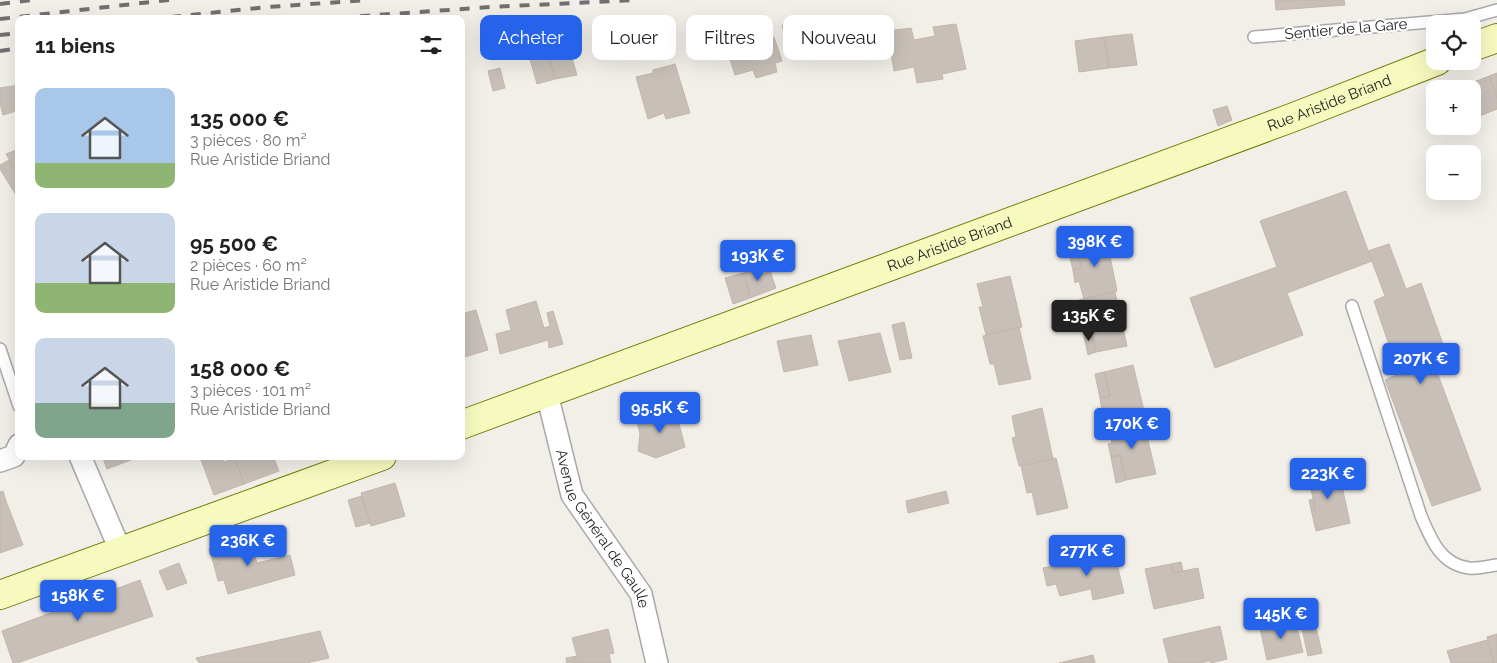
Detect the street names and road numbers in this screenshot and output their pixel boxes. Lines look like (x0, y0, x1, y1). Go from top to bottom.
street label: Sentier de la Gare (1284, 15, 1408, 43)
street label: Rue Aristide Briand (1265, 71, 1394, 135)
street label: Rue Aristide Briand (885, 213, 1015, 276)
street label: Avenue Général de Gaulle (552, 447, 653, 610)

